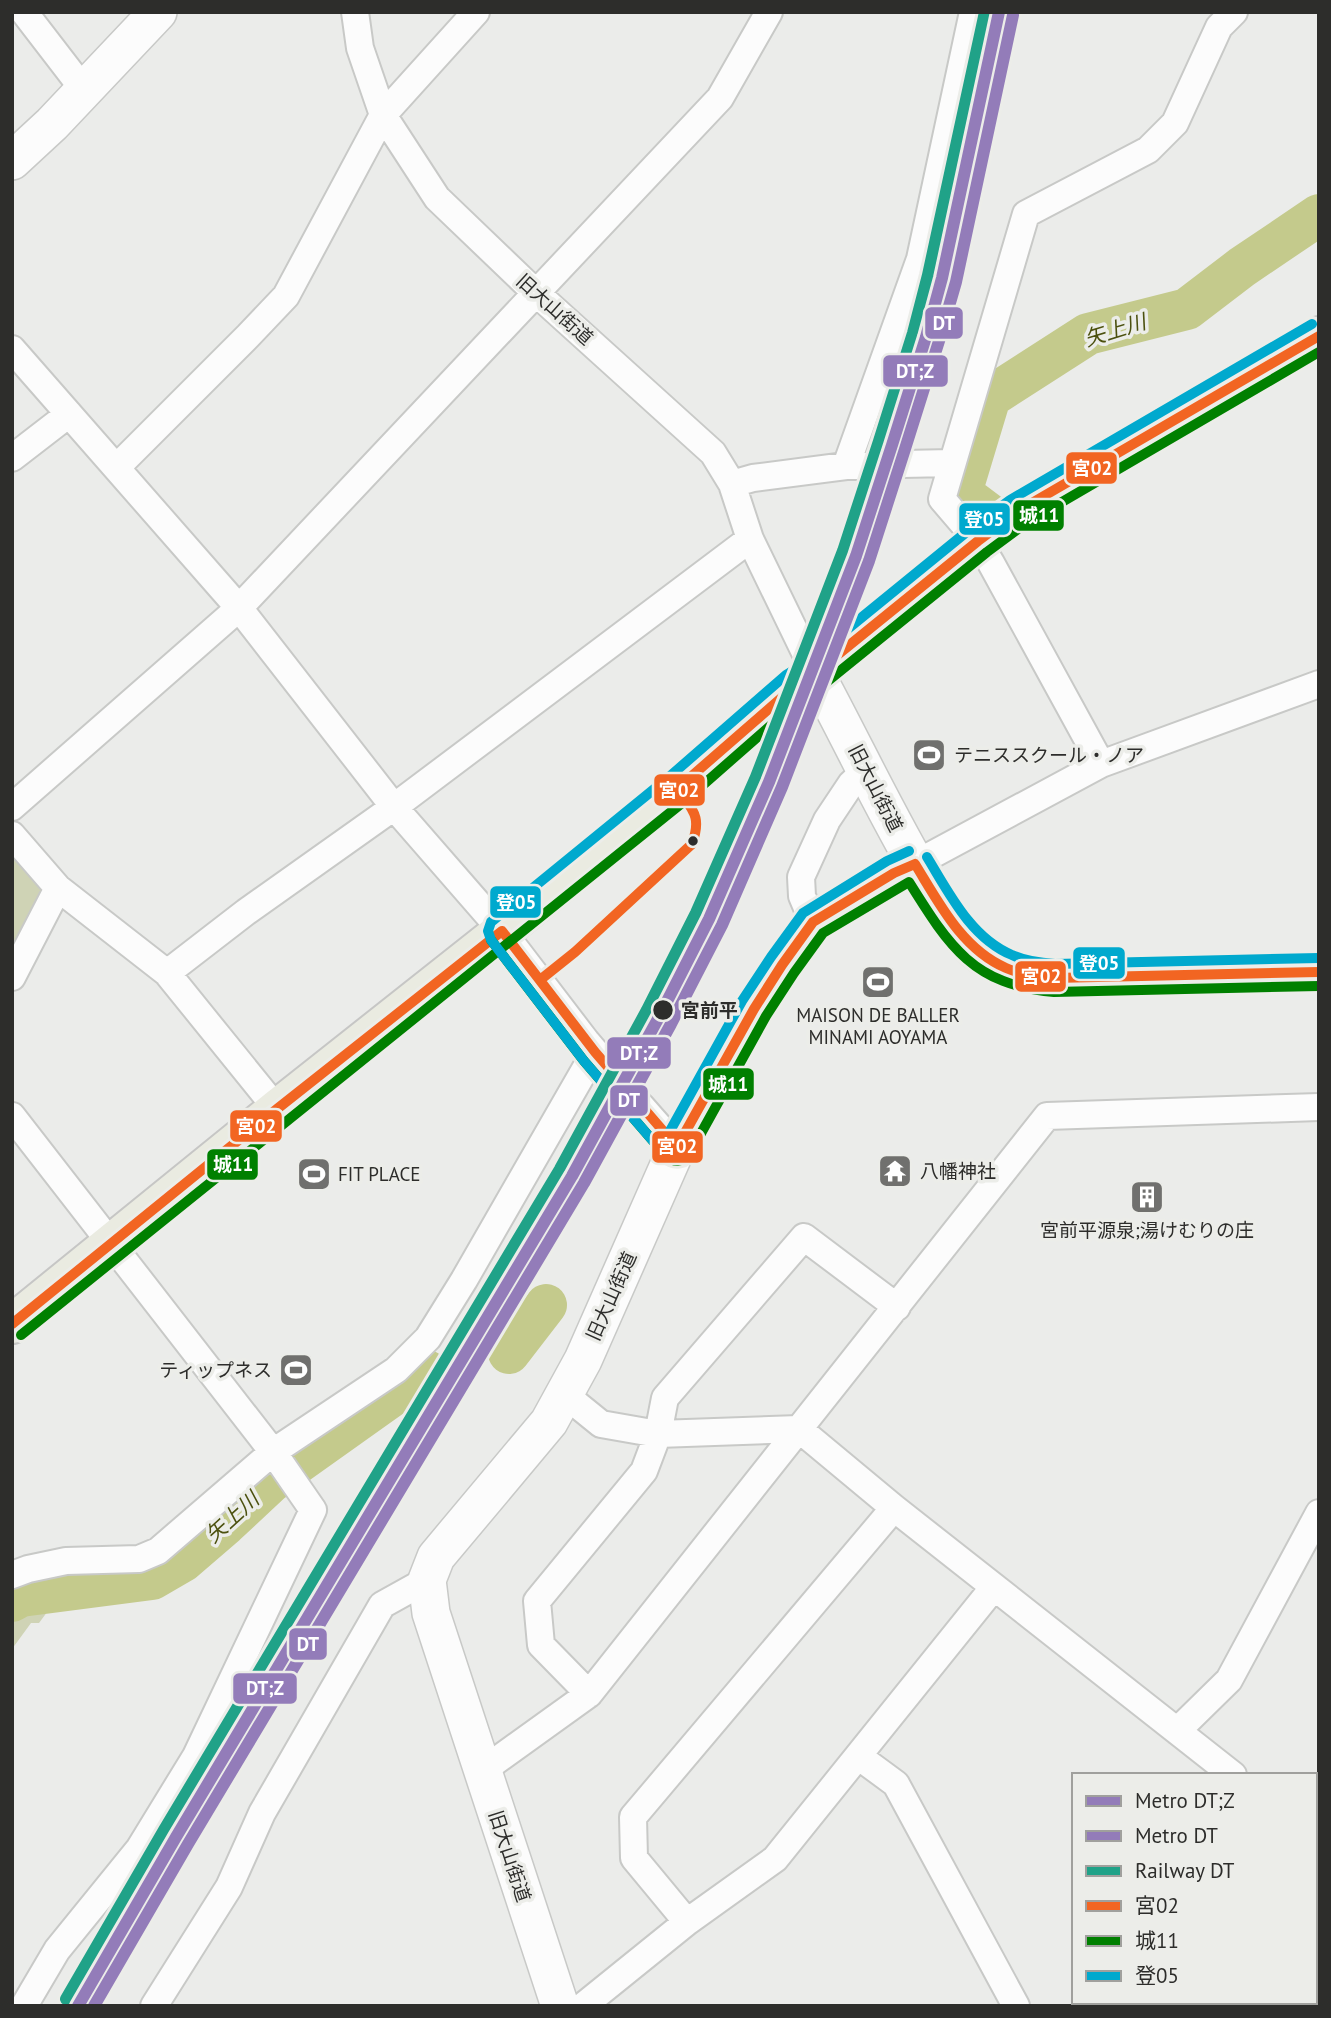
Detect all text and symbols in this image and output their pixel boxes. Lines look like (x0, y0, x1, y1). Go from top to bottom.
street label: 旧大山街道 (512, 268, 598, 350)
line badge: DT (924, 306, 964, 340)
water label: 矢上川 (1081, 307, 1151, 352)
text: DT (933, 311, 955, 335)
line badge: DT;Z (882, 354, 949, 388)
text: DT;Z (896, 359, 934, 383)
line badge: 宮02 (1065, 451, 1118, 485)
text: 宮02 (1072, 456, 1112, 480)
line badge: 城11 (1012, 499, 1065, 532)
line badge: 登05 (958, 502, 1011, 536)
text: 城11 (1019, 503, 1059, 527)
text: 登05 (964, 507, 1004, 531)
sports icon: テニススクール・ノア (910, 736, 948, 774)
street label: 旧大山街道 (844, 740, 908, 836)
place label: テニススクール・ノア (954, 743, 1144, 767)
line badge: 宮02 (653, 773, 706, 807)
text: 宮02 (659, 778, 699, 802)
unlabelled marker (686, 834, 700, 848)
line badge: 登05 (489, 885, 542, 919)
text: 登05 (496, 890, 536, 914)
line badge: 登05 (1072, 946, 1126, 980)
text: 登05 (1079, 951, 1119, 975)
line badge: 宮02 (1014, 960, 1067, 993)
sports icon: MAISON DE BALLER MINAMI AOYAMA (859, 963, 897, 1001)
text: 宮02 (1021, 964, 1061, 988)
marker: 宮前平 (651, 998, 675, 1022)
place label: 宮前平 (681, 998, 738, 1022)
place label: MAISON DE BALLER MINAMI AOYAMA (796, 1003, 960, 1049)
line badge: DT;Z (606, 1036, 672, 1070)
text: DT;Z (620, 1041, 658, 1065)
line badge: 城11 (702, 1067, 755, 1101)
text: 城11 (708, 1072, 748, 1096)
line badge: DT (609, 1084, 649, 1117)
text: DT (618, 1088, 640, 1112)
line badge: 宮02 (229, 1109, 283, 1143)
text: 宮02 (236, 1114, 276, 1138)
line badge: 宮02 (651, 1130, 704, 1164)
text: 宮02 (657, 1134, 697, 1158)
line badge: 城11 (206, 1148, 259, 1181)
text: 城11 (213, 1152, 253, 1176)
temple icon: 八幡神社 (876, 1152, 914, 1190)
sports icon: FIT PLACE (295, 1155, 333, 1193)
place label: 八幡神社 (920, 1159, 996, 1183)
place label: FIT PLACE (338, 1162, 420, 1186)
building icon: 宮前平源泉;湯けむりの庄 (1128, 1178, 1166, 1216)
place label: 宮前平源泉;湯けむりの庄 (1040, 1218, 1254, 1242)
street label: 旧大山街道 (581, 1248, 641, 1344)
sports icon: ティップネス (277, 1351, 315, 1389)
place label: ティップネス (159, 1358, 272, 1382)
water label: 矢上川 (200, 1485, 266, 1548)
line badge: DT (288, 1627, 328, 1661)
text: DT (297, 1632, 319, 1656)
line badge: DT;Z (232, 1672, 298, 1705)
text: DT;Z (246, 1676, 284, 1700)
legend (1072, 1773, 1317, 2004)
text: Metro DT;Z (1135, 1787, 1235, 1814)
street label: 旧大山街道 (484, 1807, 536, 1905)
text: Metro DT (1135, 1822, 1218, 1849)
text: Railway DT (1135, 1857, 1235, 1884)
text: 宮02 (1135, 1892, 1179, 1919)
text: 城11 (1135, 1927, 1179, 1954)
text: 登05 (1135, 1962, 1179, 1989)

